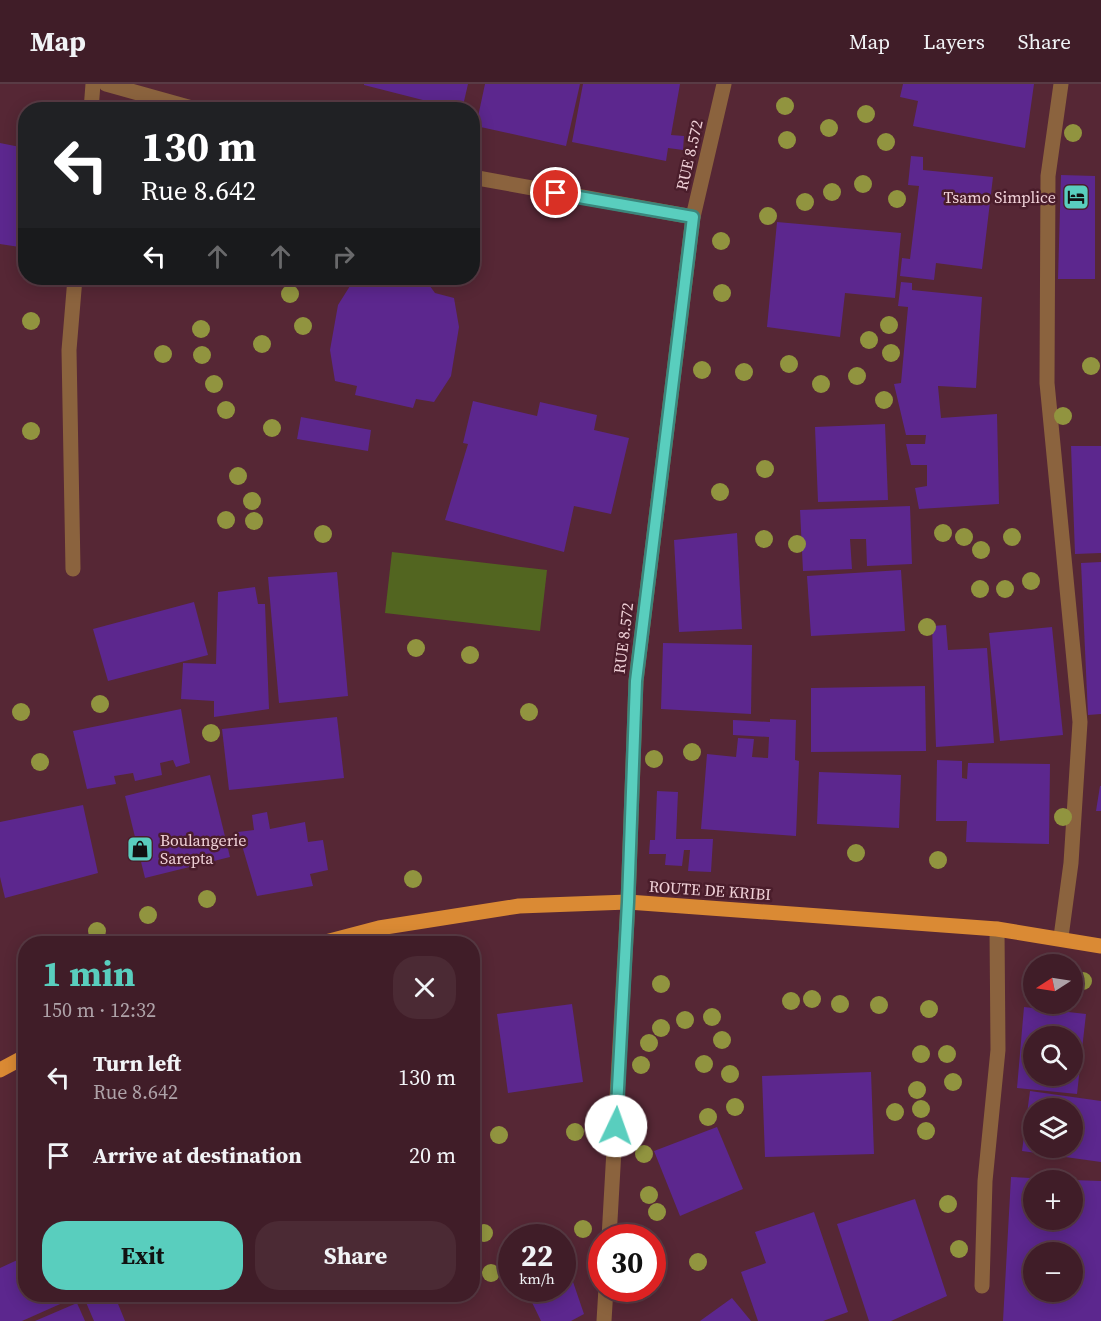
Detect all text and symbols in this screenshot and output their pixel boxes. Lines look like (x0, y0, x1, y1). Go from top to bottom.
text: Map (30, 22, 86, 60)
text: Map (849, 27, 890, 56)
text: Layers (923, 27, 985, 56)
text: Share (1018, 27, 1071, 56)
text: 130 m (141, 117, 256, 175)
street label: RUE 8.572 (670, 118, 708, 192)
icon: left (42, 126, 120, 204)
pin (530, 167, 581, 218)
text: Rue 8.642 (141, 172, 256, 209)
icon: arrive (539, 176, 572, 209)
hotel icon: Tsamo Simplice (1061, 182, 1091, 212)
place label: Tsamo Simplice (943, 186, 1056, 208)
icon: left (138, 240, 171, 273)
icon: ahead (201, 240, 234, 273)
icon: ahead (264, 240, 297, 273)
icon: right (327, 240, 360, 273)
street label: RUE 8.572 (608, 601, 638, 675)
place label: Boulangerie Sarepta (160, 829, 246, 869)
shop icon: Boulangerie Sarepta (125, 834, 155, 864)
street label: ROUTE DE KRIBI (648, 875, 772, 905)
text: 1 min (42, 949, 135, 998)
north arrow (1023, 954, 1083, 1014)
map controls (1023, 954, 1083, 1302)
button: close (393, 956, 456, 1019)
text: 150 m · 12:32 (42, 996, 156, 1024)
button: search (1023, 1026, 1083, 1086)
text: Turn left (93, 1048, 181, 1078)
icon: left (42, 1061, 75, 1094)
text: 130 m (398, 1062, 456, 1092)
text: Rue 8.642 (93, 1078, 178, 1106)
position arrow (584, 1094, 648, 1158)
button: layers (1023, 1098, 1083, 1158)
icon: arrive (42, 1139, 75, 1172)
text: Arrive at destination (93, 1140, 302, 1170)
text: 20 m (409, 1140, 456, 1170)
button: + (1023, 1170, 1083, 1230)
button: Exit (42, 1221, 243, 1290)
button: Share (255, 1221, 456, 1290)
speed limit sign: 30 (588, 1224, 666, 1302)
text: 22 (521, 1235, 553, 1276)
button: − (1023, 1242, 1083, 1302)
text: km/h (519, 1268, 555, 1289)

